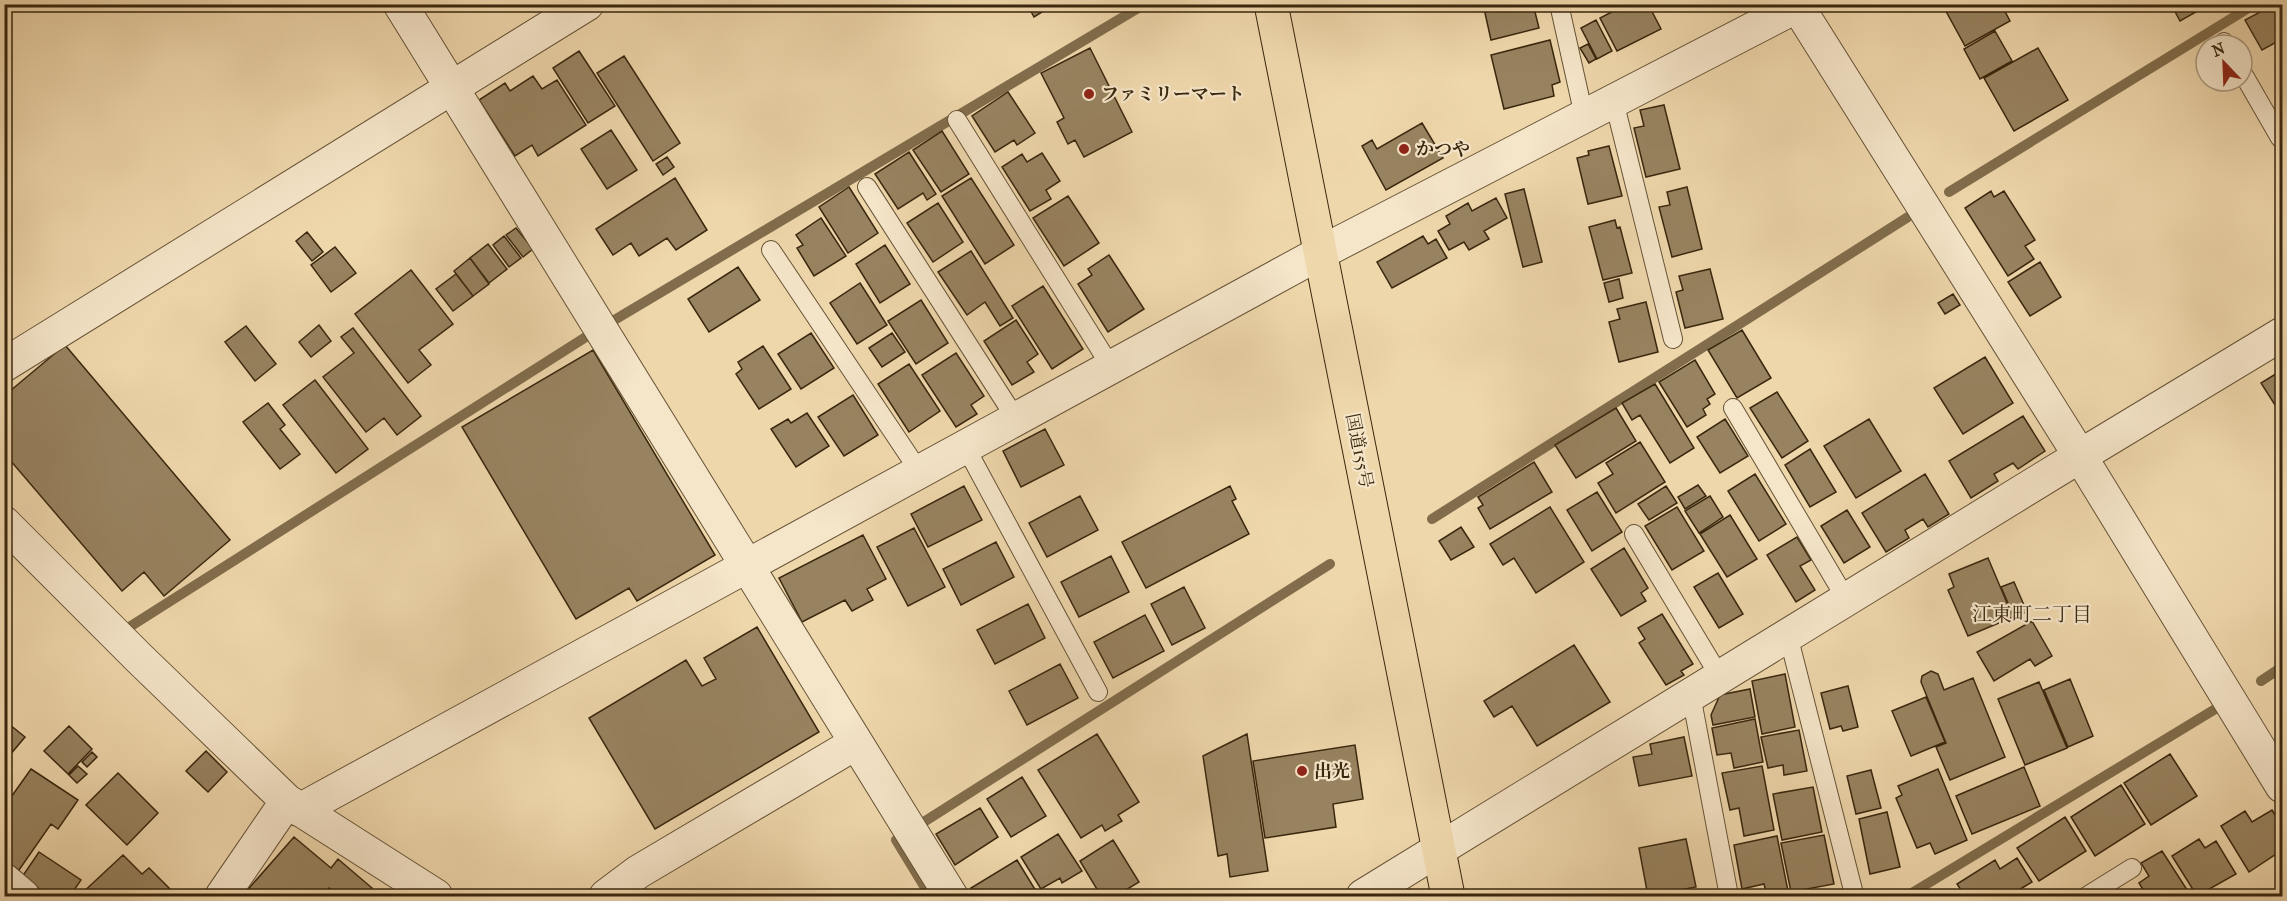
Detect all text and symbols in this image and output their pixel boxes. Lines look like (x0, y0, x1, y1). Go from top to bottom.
north arrow (2194, 33, 2254, 93)
text: N (2209, 38, 2228, 61)
place label: ファミリーマート (1101, 84, 1245, 105)
marker: ファミリーマート (1082, 87, 1096, 101)
place label: かつや (1416, 139, 1470, 160)
marker: かつや (1397, 142, 1411, 156)
street label: 国道155号 (1341, 412, 1377, 490)
district label: 江東町二丁目 (1972, 603, 2092, 626)
place label: 出光 (1314, 761, 1350, 782)
marker: 出光 (1295, 764, 1309, 778)

